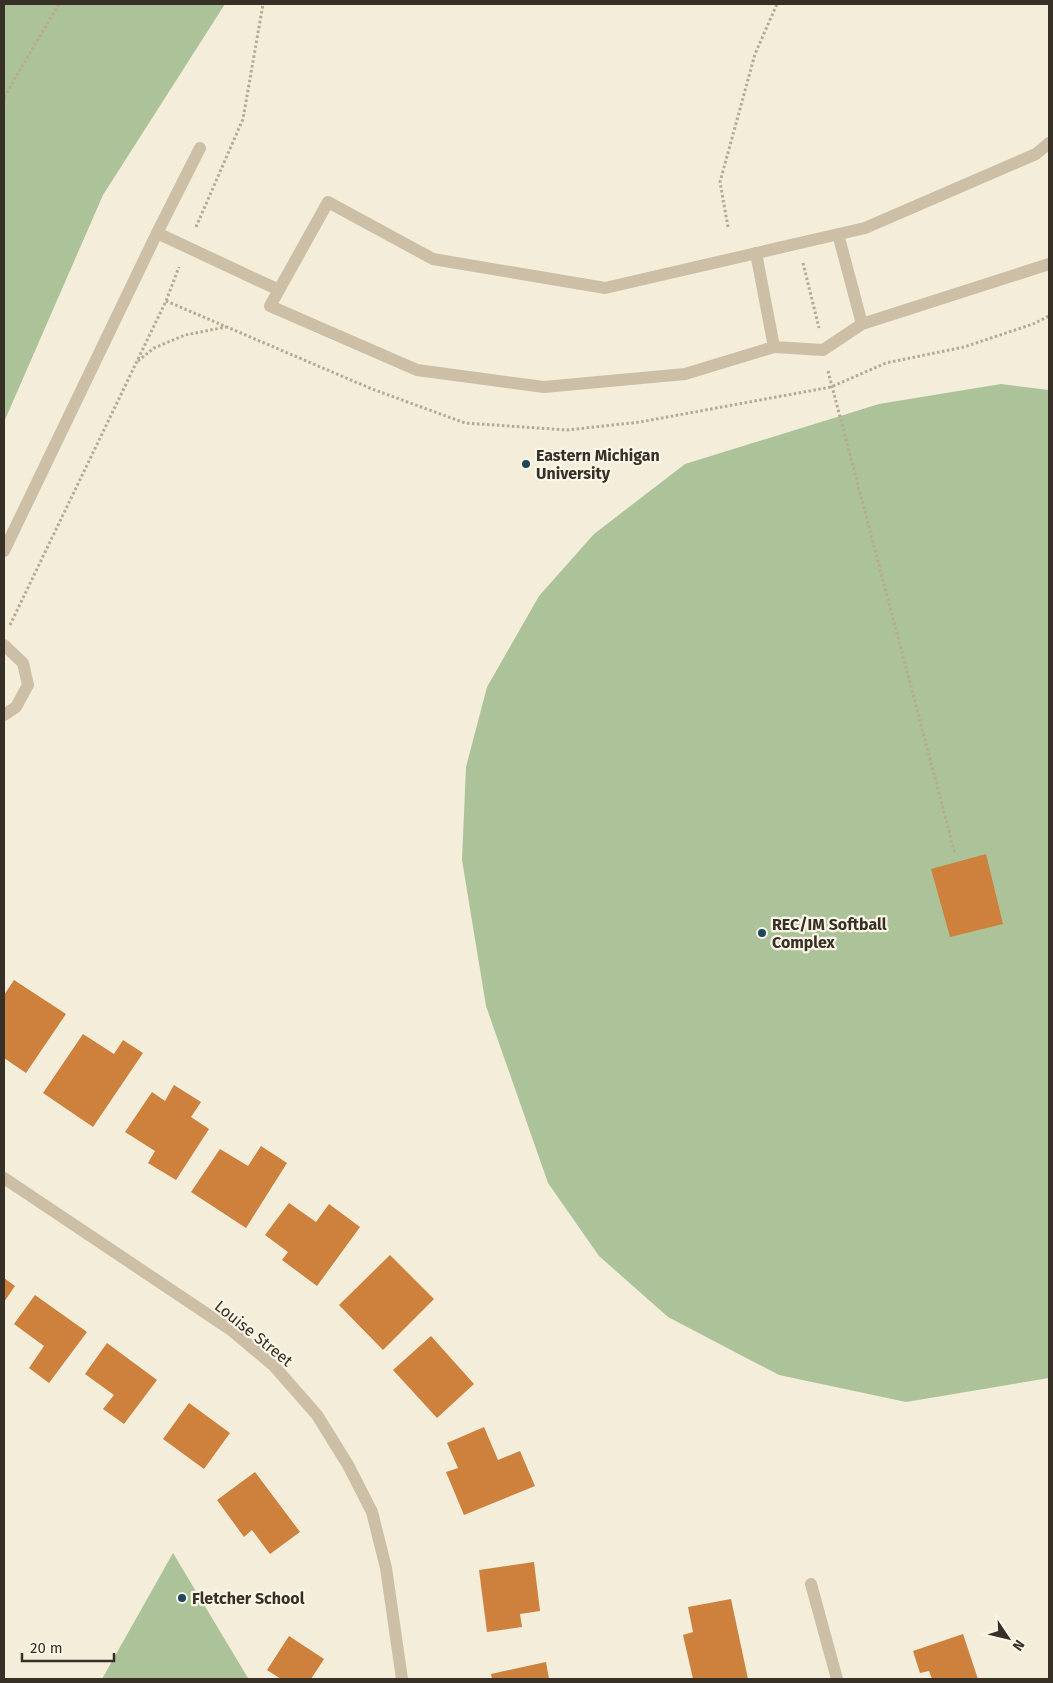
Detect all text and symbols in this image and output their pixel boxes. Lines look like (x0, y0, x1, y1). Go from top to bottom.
place label: Eastern Michigan University (536, 446, 660, 483)
marker: Eastern Michigan University (520, 458, 532, 470)
place label: REC/IM Softball Complex (772, 915, 887, 952)
marker: REC/IM Softball Complex (756, 927, 768, 939)
street label: Louise Street (211, 1296, 297, 1371)
place label: Fletcher School (192, 1589, 305, 1608)
marker: Fletcher School (176, 1592, 188, 1604)
north arrow (983, 1613, 1033, 1663)
scale bar (22, 1630, 115, 1662)
text: N (1009, 1636, 1028, 1654)
text: 20 m (30, 1639, 63, 1657)

